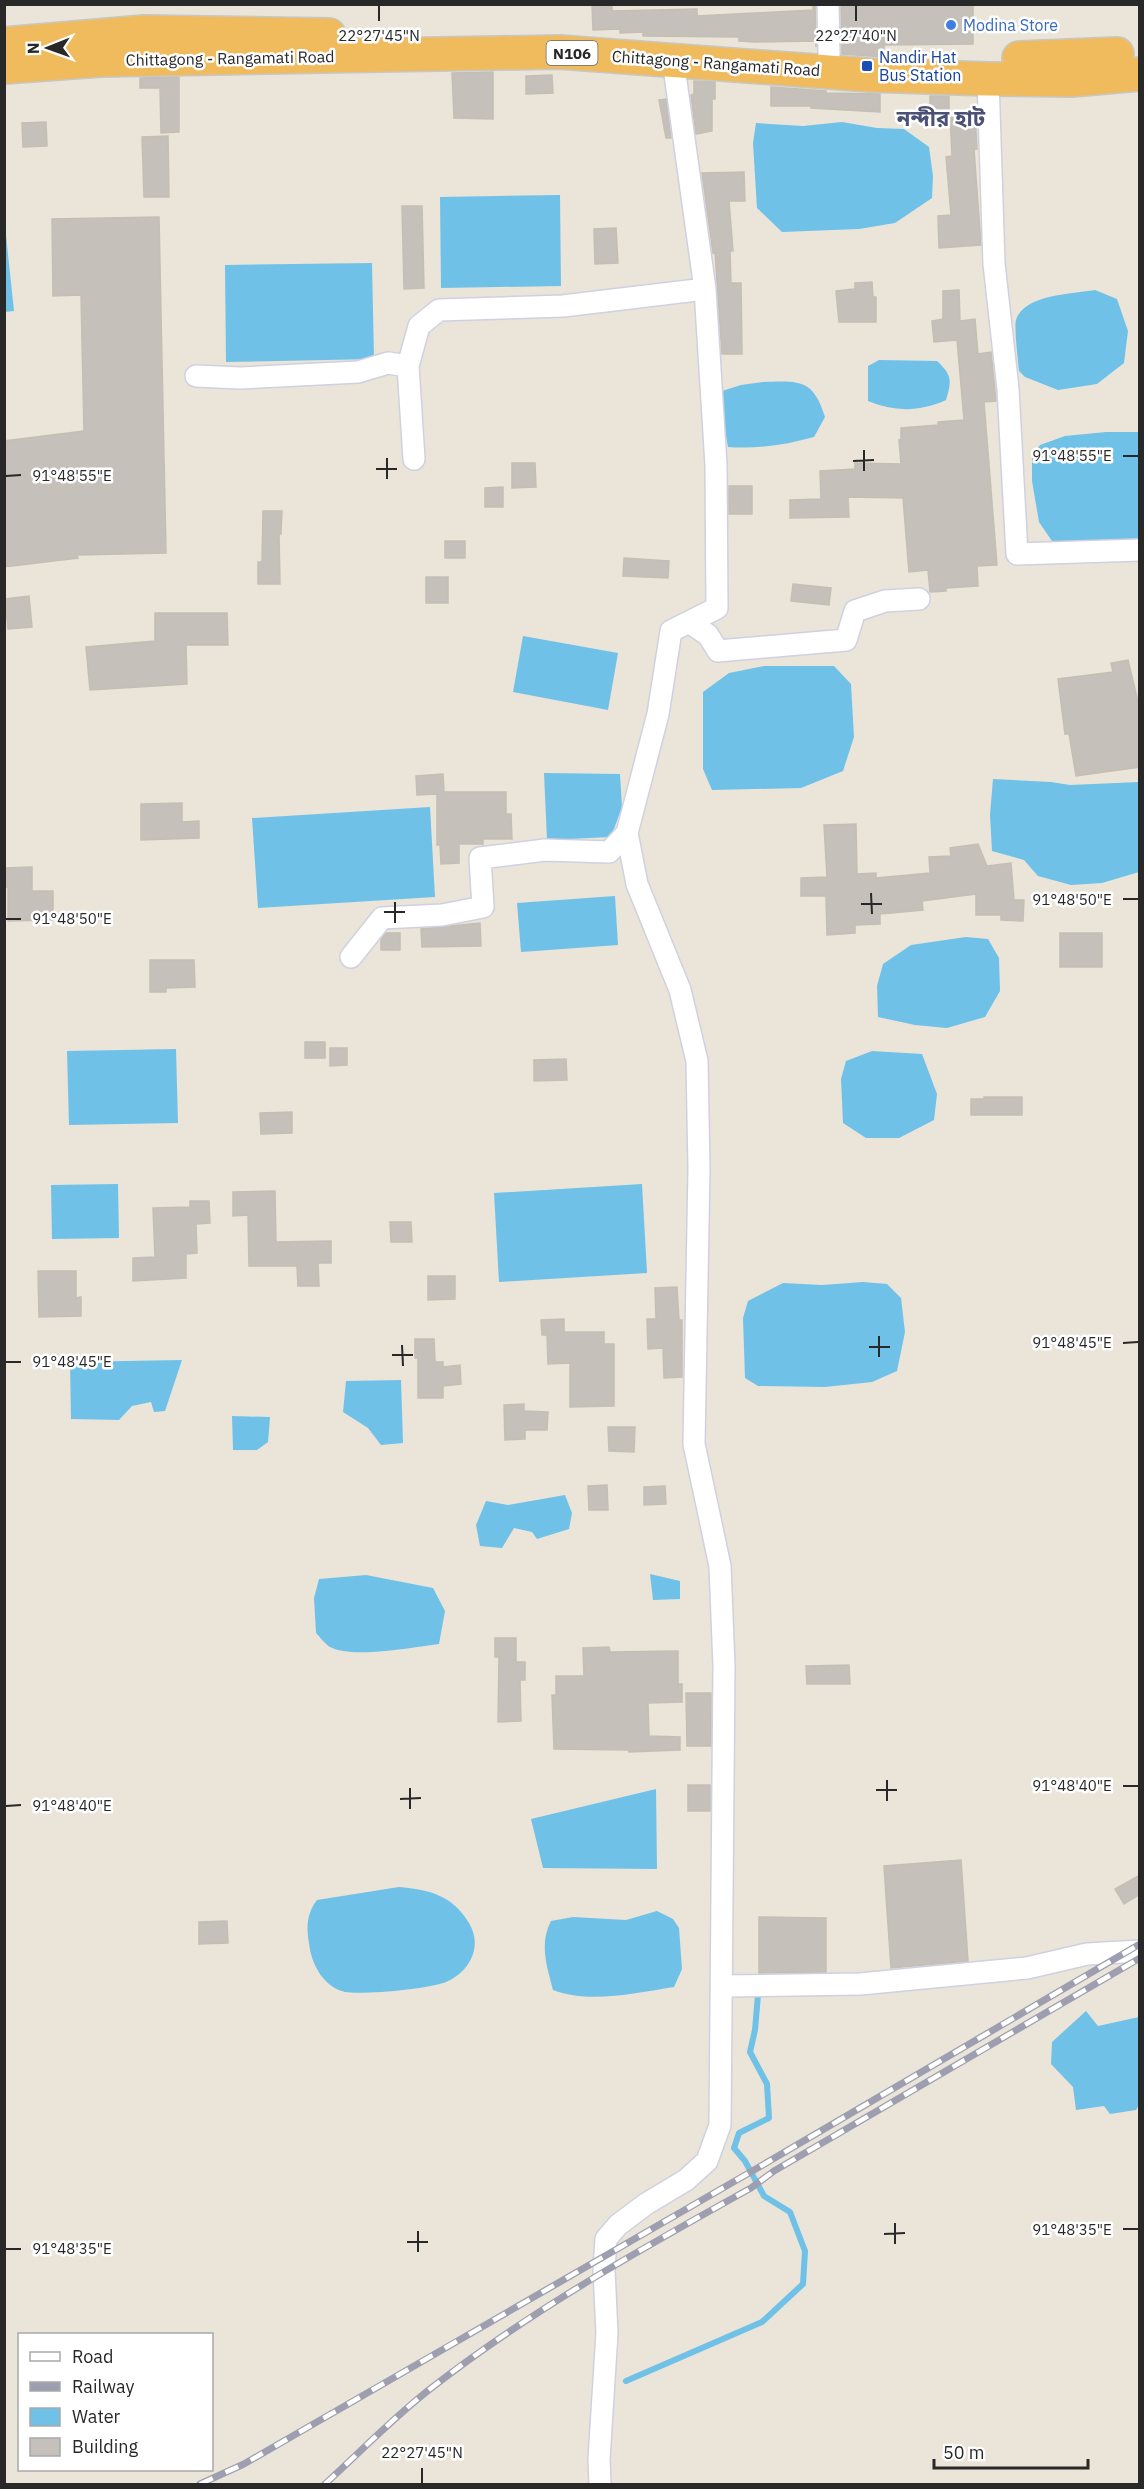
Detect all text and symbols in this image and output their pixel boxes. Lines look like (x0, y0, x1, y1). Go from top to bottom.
place label: Modina Store (963, 15, 1058, 35)
north arrow (18, 18, 78, 78)
marker: Modina Store (944, 18, 958, 32)
text: 22°27'45"N (338, 26, 420, 45)
text: 22°27'40"N (815, 26, 897, 45)
road number: N106 (546, 41, 598, 65)
text: N (23, 42, 43, 54)
street label: Chittagong - Rangamati Road (125, 46, 335, 70)
street label: Chittagong - Rangamati Road (611, 46, 821, 80)
place label: Nandir Hat Bus Station (879, 47, 961, 85)
marker: Nandir Hat Bus Station (860, 59, 874, 73)
district label: নন্দীর হাট (896, 103, 986, 132)
text: 91°48'55"E (1032, 446, 1112, 465)
text: 91°48'55"E (32, 466, 112, 485)
text: 91°48'50"E (1032, 890, 1112, 909)
text: 91°48'50"E (32, 909, 112, 928)
text: 91°48'45"E (1032, 1333, 1112, 1352)
text: 91°48'45"E (32, 1352, 112, 1371)
text: 91°48'40"E (1032, 1776, 1112, 1795)
text: 91°48'40"E (32, 1796, 112, 1815)
text: 91°48'35"E (1032, 2220, 1112, 2239)
text: 91°48'35"E (32, 2239, 112, 2258)
legend (18, 2333, 213, 2471)
text: Road (72, 2345, 113, 2368)
text: Railway (72, 2375, 134, 2398)
text: Water (72, 2405, 121, 2428)
scale bar (934, 2432, 1088, 2470)
text: Building (72, 2435, 139, 2458)
text: 50 m (943, 2441, 985, 2464)
text: 22°27'45"N (381, 2443, 463, 2462)

